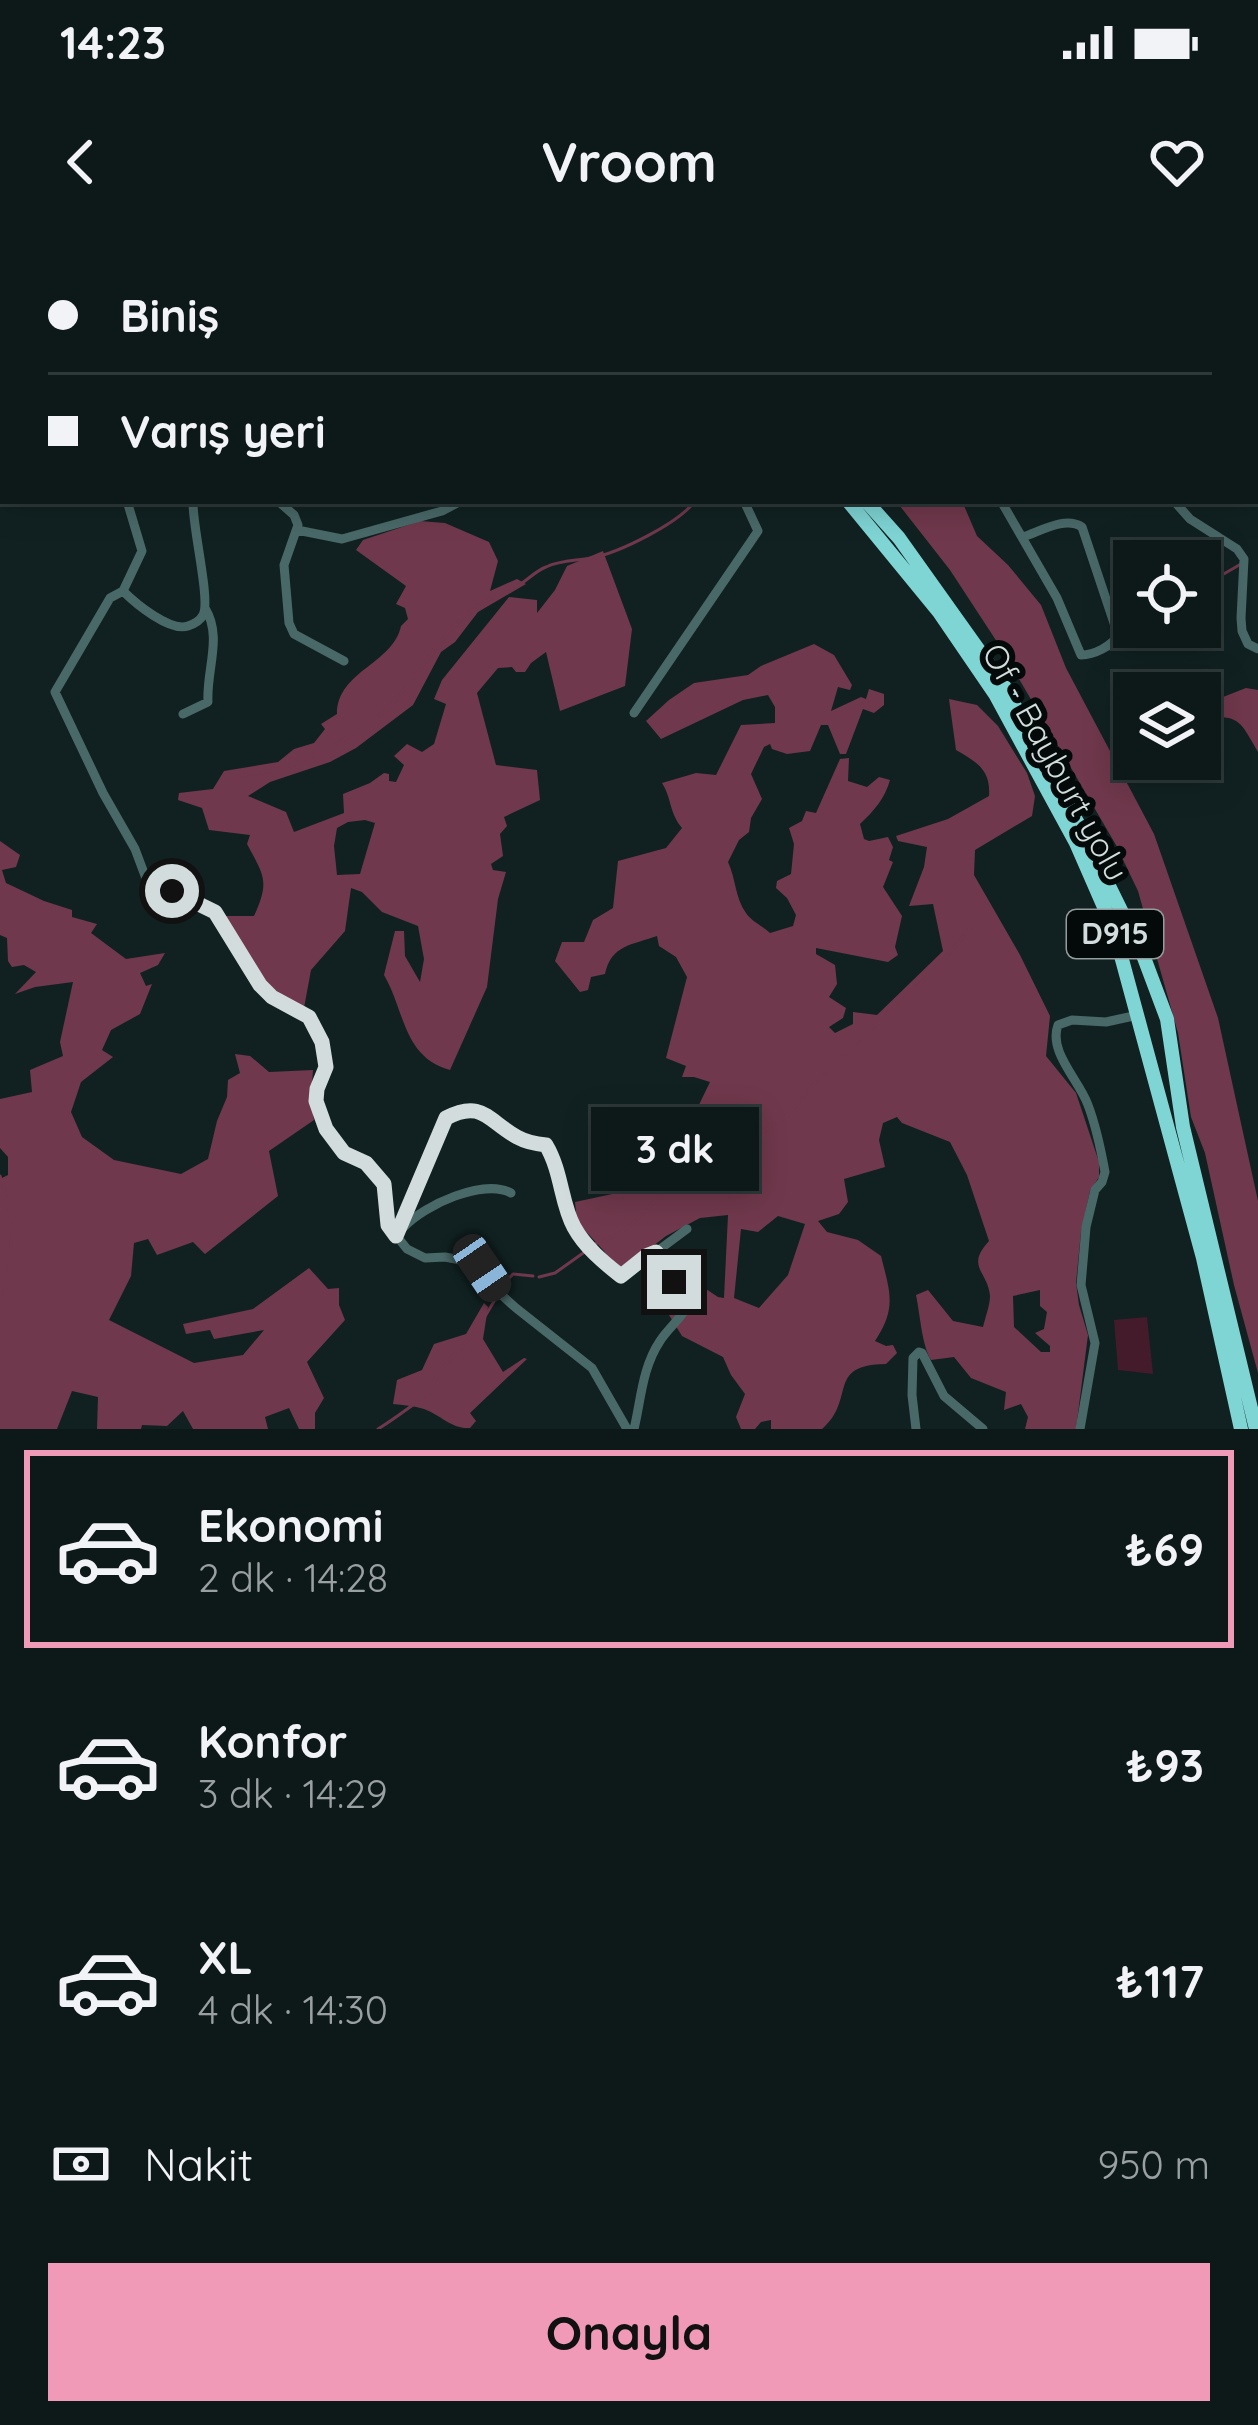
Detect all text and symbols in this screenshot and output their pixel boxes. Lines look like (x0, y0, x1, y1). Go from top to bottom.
text: 14:23 (60, 14, 166, 70)
text: Vroom (541, 128, 717, 196)
icon: back (48, 129, 114, 195)
icon: heart (1144, 129, 1210, 195)
text: Biniş (120, 287, 219, 343)
text: Varış yeri (120, 403, 326, 459)
map controls (1113, 540, 1221, 780)
button: locate (1113, 540, 1221, 648)
street label: Of - Bayburt yolu (974, 636, 1139, 887)
button: layers (1113, 672, 1221, 780)
route start (145, 864, 199, 918)
road number: D915 (1067, 910, 1163, 958)
callout: 3 dk (590, 1108, 758, 1192)
text: 3 dk (636, 1124, 714, 1173)
car (447, 1228, 517, 1308)
route end (647, 1255, 701, 1309)
icon: car (54, 1495, 162, 1603)
text: Ekonomi (198, 1497, 383, 1553)
text: ₺69 (1125, 1521, 1204, 1577)
text: 2 dk · 14:28 (198, 1553, 388, 1602)
icon: car (54, 1711, 162, 1819)
text: Konfor (198, 1713, 347, 1769)
text: ₺93 (1126, 1737, 1204, 1793)
text: 3 dk · 14:29 (198, 1769, 388, 1818)
icon: car (54, 1927, 162, 2035)
text: XL (198, 1929, 253, 1985)
text: ₺117 (1116, 1953, 1204, 2009)
text: 4 dk · 14:30 (198, 1985, 388, 2034)
icon: cash (48, 2131, 114, 2197)
text: Nakit (144, 2136, 253, 2192)
text: 950 m (1098, 2140, 1210, 2189)
button: Onayla (48, 2263, 1210, 2401)

